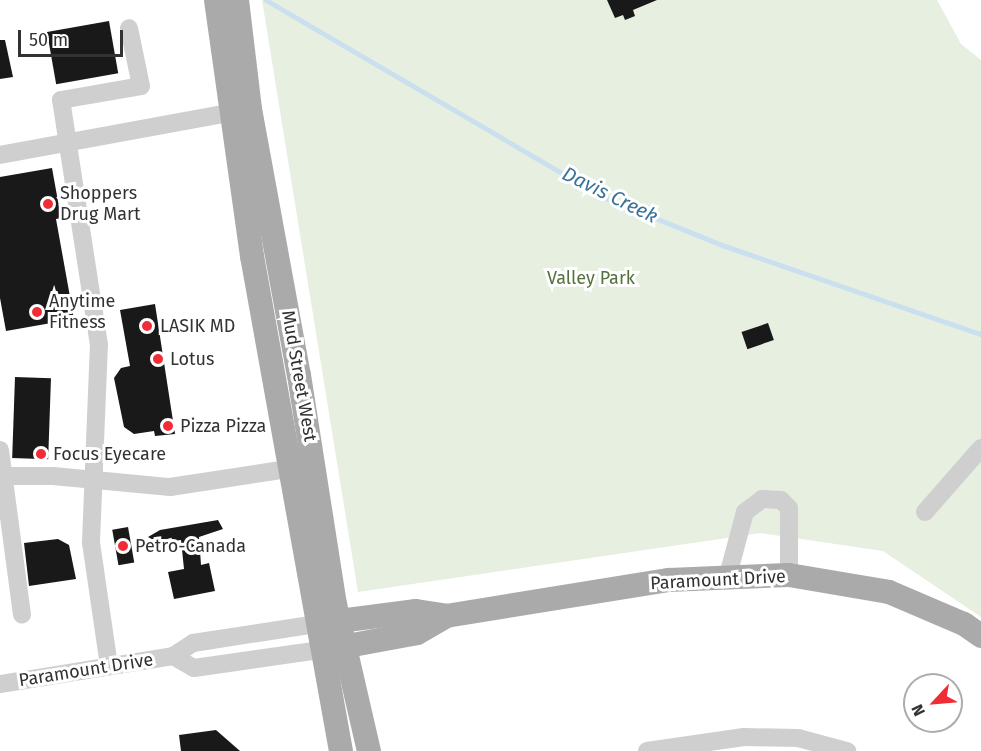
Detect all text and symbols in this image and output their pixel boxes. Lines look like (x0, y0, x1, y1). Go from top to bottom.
scale bar (21, 18, 126, 56)
text: 50 m (29, 29, 68, 51)
water label: Davis Creek (558, 162, 662, 228)
place label: Shoppers Drug Mart (60, 183, 140, 226)
marker: Shoppers Drug Mart (41, 197, 55, 211)
park label: Valley Park (547, 267, 635, 289)
place label: Anytime Fitness (49, 291, 115, 334)
marker: Anytime Fitness (30, 305, 44, 319)
street label: Mud Street West (277, 309, 321, 443)
place label: LASIK MD (160, 315, 235, 337)
marker: LASIK MD (138, 317, 156, 335)
place label: Lotus (170, 348, 214, 370)
marker: Lotus (151, 352, 165, 366)
place label: Pizza Pizza (180, 415, 266, 437)
marker: Pizza Pizza (161, 419, 175, 433)
place label: Focus Eyecare (53, 443, 166, 465)
marker: Focus Eyecare (34, 447, 48, 461)
place label: Petro-Canada (135, 535, 246, 557)
marker: Petro-Canada (116, 539, 130, 553)
street label: Paramount Drive (650, 566, 786, 594)
street label: Paramount Drive (17, 649, 155, 691)
north arrow (903, 673, 963, 733)
text: N (907, 701, 929, 719)

